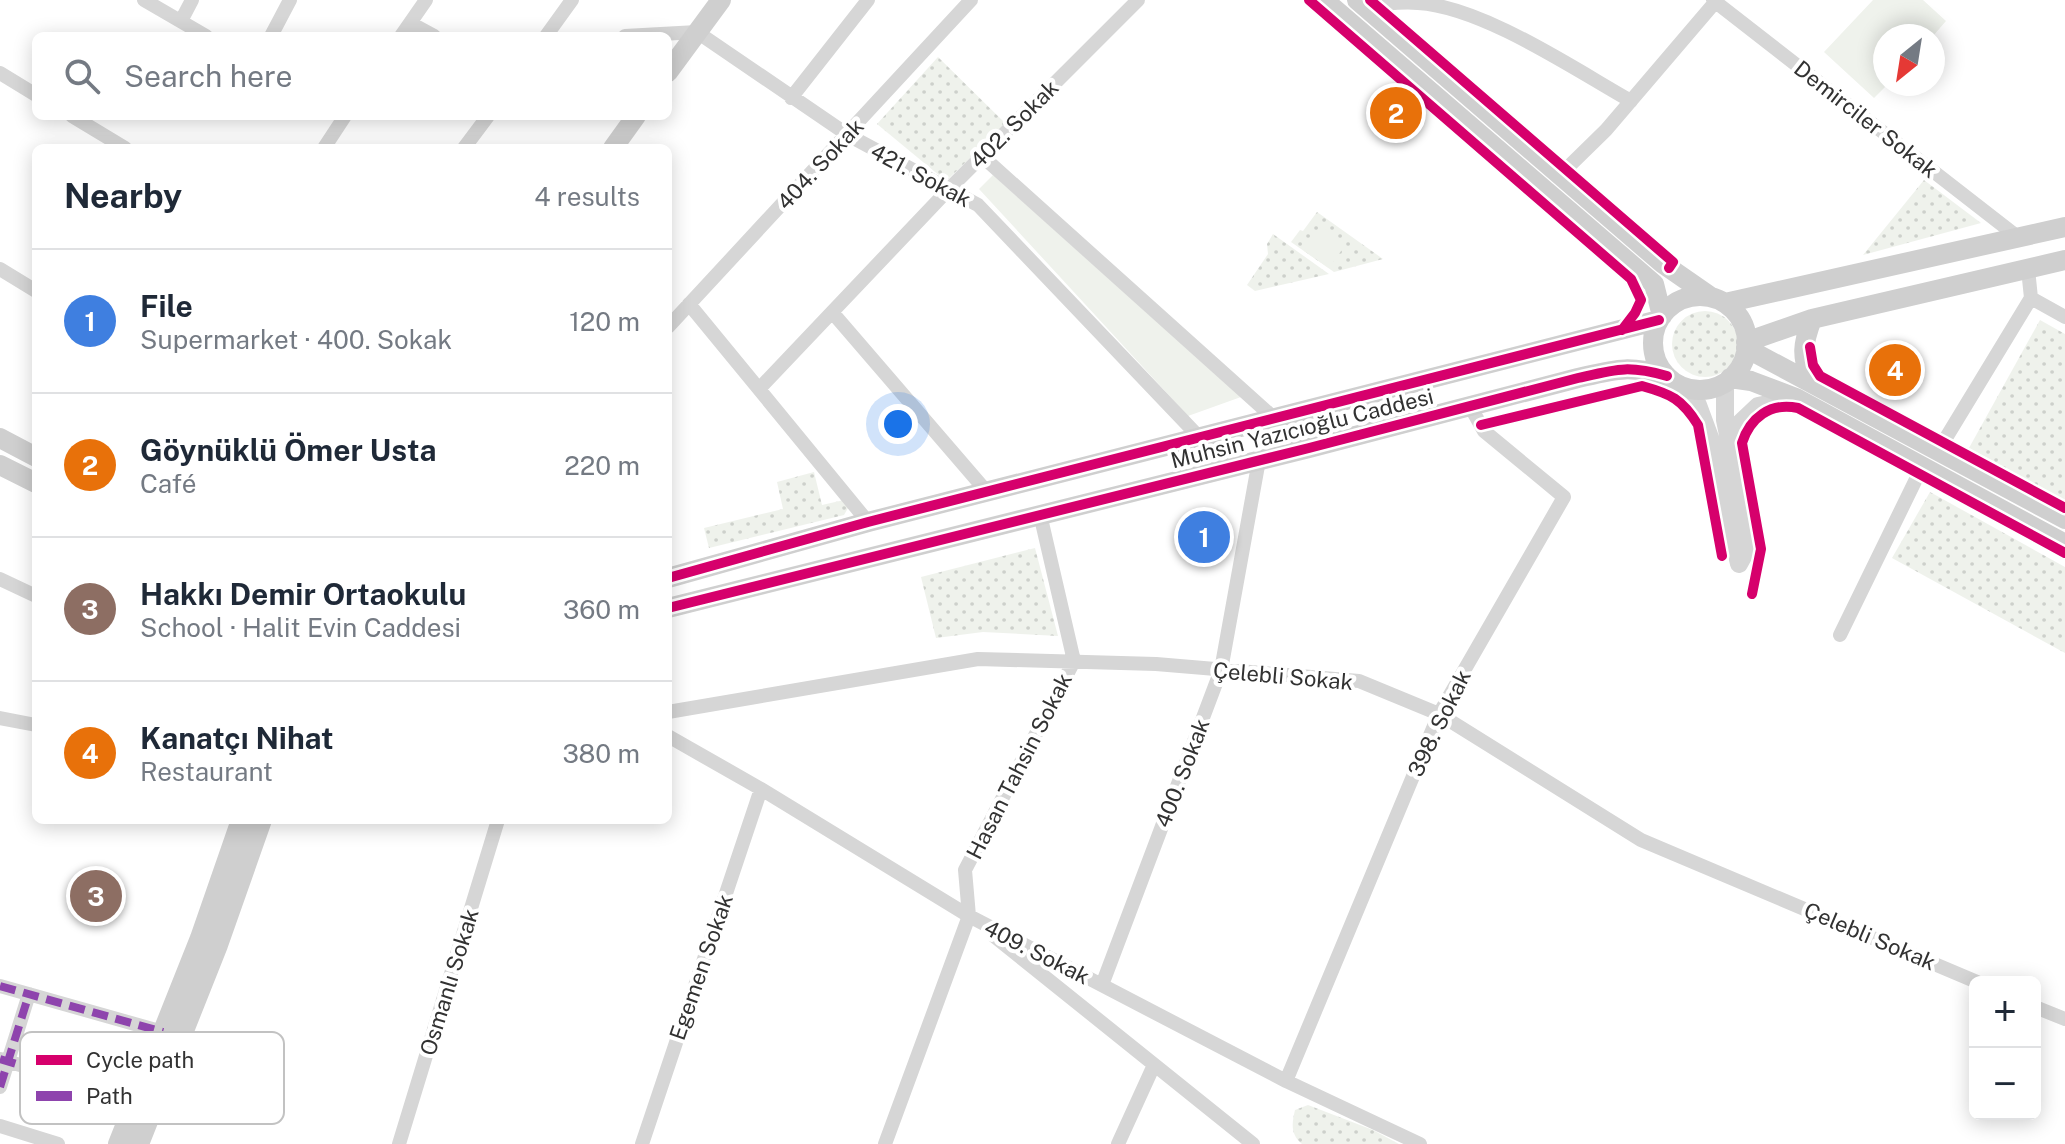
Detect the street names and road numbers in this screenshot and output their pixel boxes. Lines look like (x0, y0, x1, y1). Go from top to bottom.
street label: Demirciler Sokak (1789, 55, 1943, 183)
street label: 402. Sokak (964, 74, 1064, 174)
street label: 404. Sokak (771, 113, 869, 215)
street label: 421. Sokak (866, 138, 976, 212)
street label: Muhsin Yazıcıoğlu Caddesi (1168, 383, 1436, 473)
street label: Çelebli Sokak (1212, 657, 1354, 695)
street label: 398. Sokak (1402, 665, 1476, 781)
street label: Hasan Tahsin Sokak (961, 669, 1077, 863)
street label: 400. Sokak (1149, 715, 1215, 831)
street label: Egemen Sokak (664, 891, 738, 1043)
street label: Çelebli Sokak (1800, 897, 1940, 975)
street label: Osmanlı Sokak (414, 906, 484, 1058)
street label: 409. Sokak (980, 914, 1094, 990)

